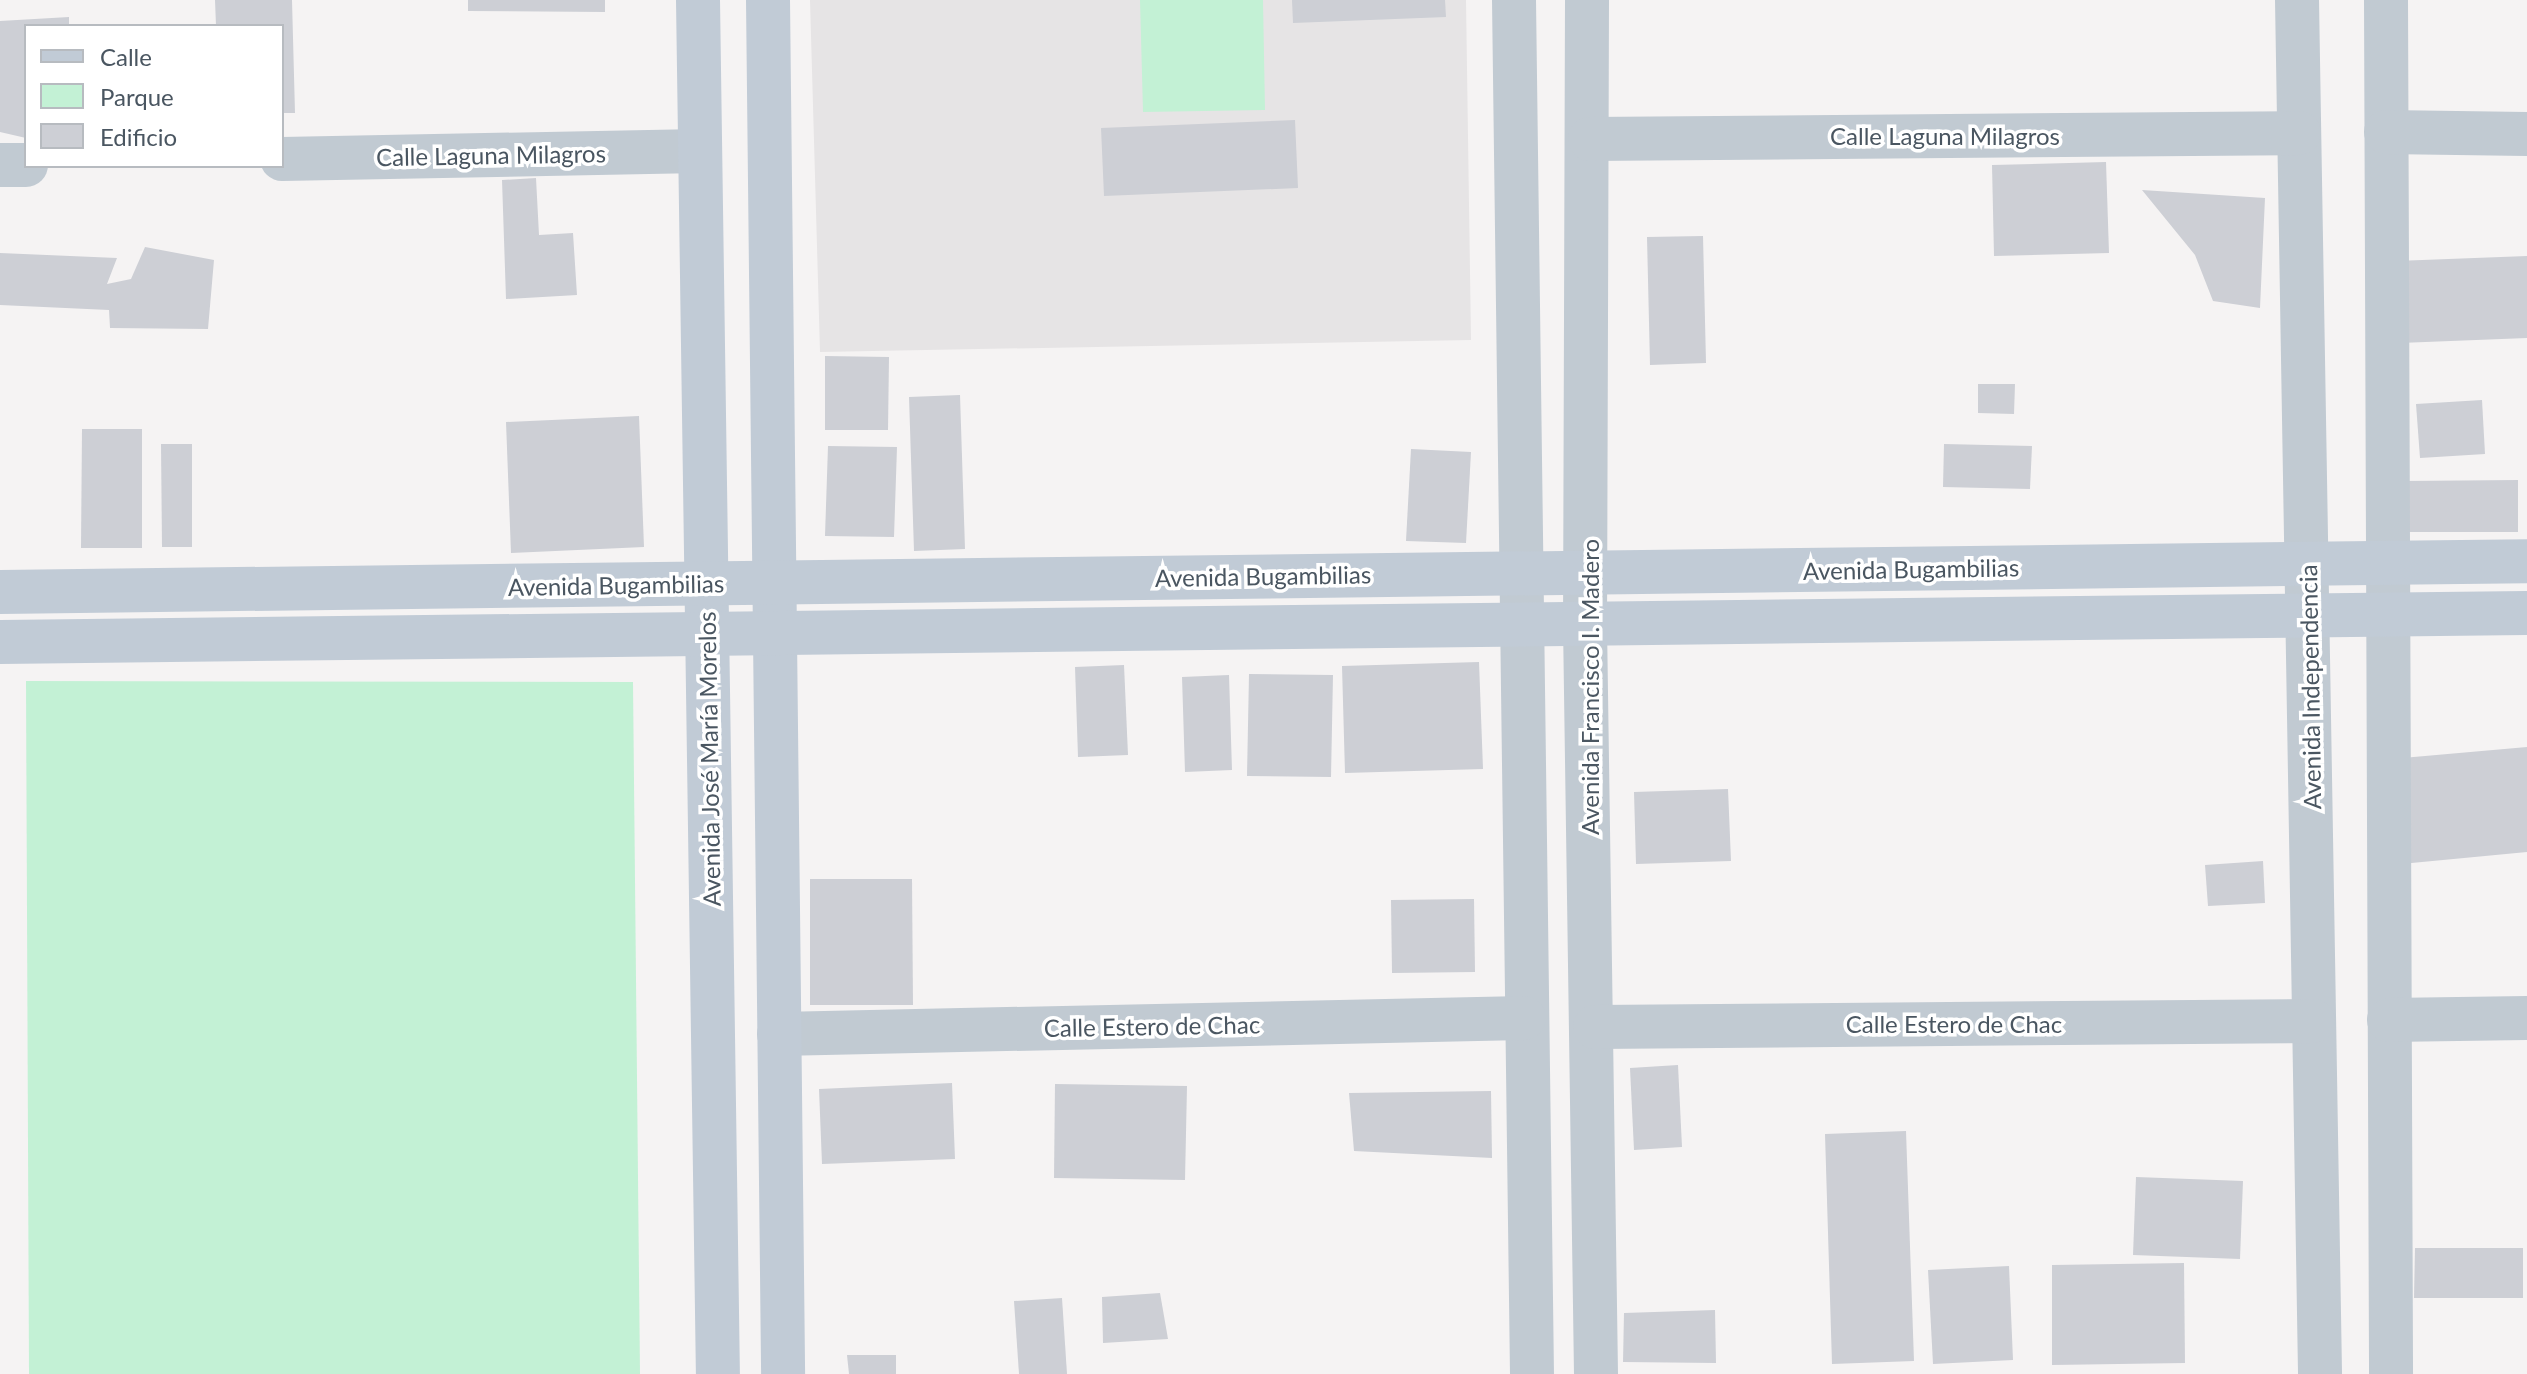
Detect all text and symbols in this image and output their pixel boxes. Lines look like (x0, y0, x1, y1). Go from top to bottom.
legend (24, 24, 284, 168)
text: Calle (100, 42, 152, 71)
text: Parque (100, 82, 174, 111)
text: Edificio (100, 122, 177, 151)
street label: Calle Laguna Milagros (1830, 122, 2060, 150)
street label: Calle Laguna Milagros (376, 139, 606, 171)
street label: Avenida Francisco I. Madero (1576, 539, 1604, 835)
street label: Avenida Bugambilias (1803, 553, 2019, 585)
street label: Avenida Bugambilias (1155, 560, 1371, 592)
street label: Avenida Independencia (2293, 564, 2327, 810)
street label: Avenida Bugambilias (508, 569, 724, 601)
street label: Avenida José María Morelos (692, 611, 726, 907)
street label: Calle Estero de Chac (1044, 1010, 1260, 1042)
street label: Calle Estero de Chac (1846, 1010, 2062, 1038)

